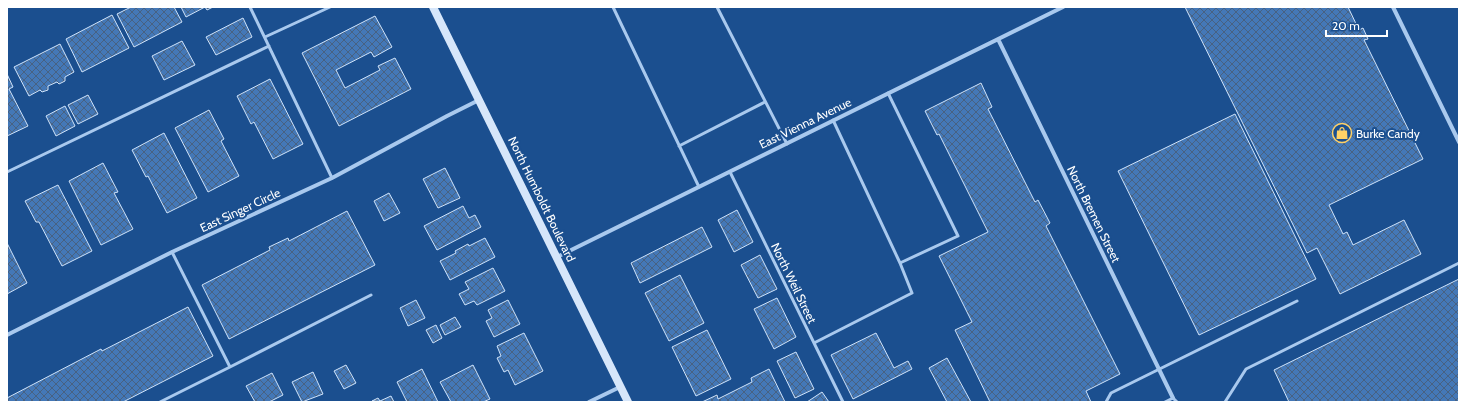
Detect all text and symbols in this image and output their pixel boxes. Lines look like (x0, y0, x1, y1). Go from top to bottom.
scale bar (1326, 12, 1387, 38)
text: 20 m (1332, 18, 1360, 33)
street label: East Vienna Avenue (757, 94, 853, 152)
shop icon: Burke Candy (1331, 122, 1353, 144)
place label: Burke Candy (1356, 126, 1420, 141)
street label: North Humboldt Boulevard (505, 134, 579, 264)
street label: North Bremen Street (1064, 163, 1124, 265)
street label: East Singer Circle (197, 185, 283, 235)
street label: North Weil Street (768, 240, 820, 326)

